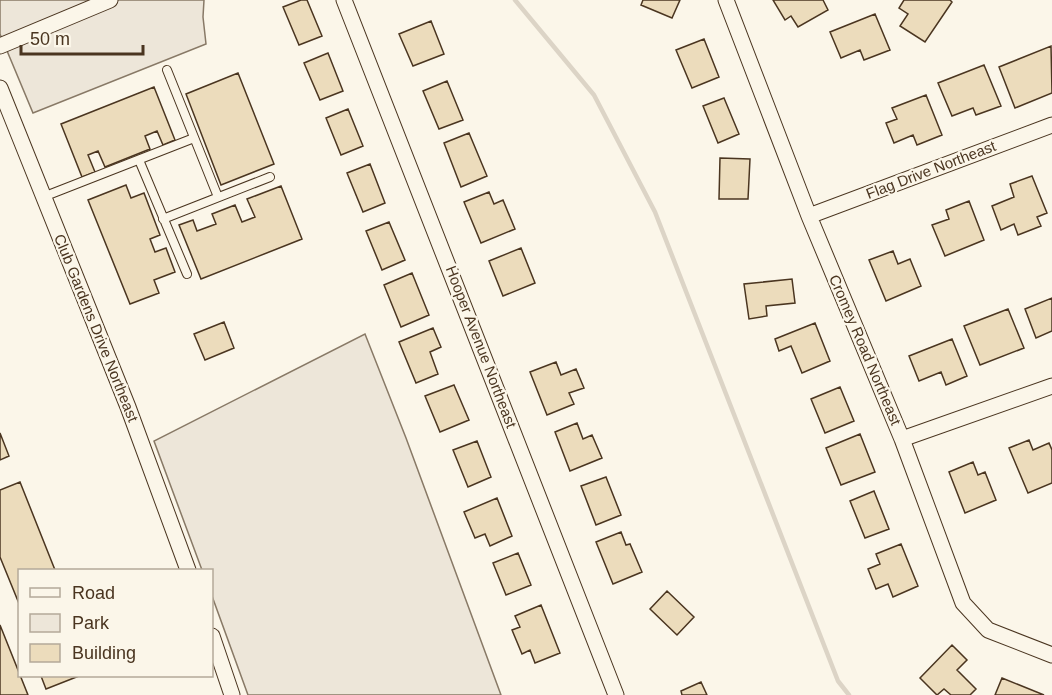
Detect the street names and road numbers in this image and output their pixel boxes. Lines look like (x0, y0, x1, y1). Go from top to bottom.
street label: Flag Drive Northeast (864, 137, 999, 202)
street label: Club Gardens Drive Northeast (51, 231, 142, 425)
street label: Hooper Avenue Northeast (443, 263, 521, 431)
street label: Cromey Road Northeast (826, 272, 905, 428)

